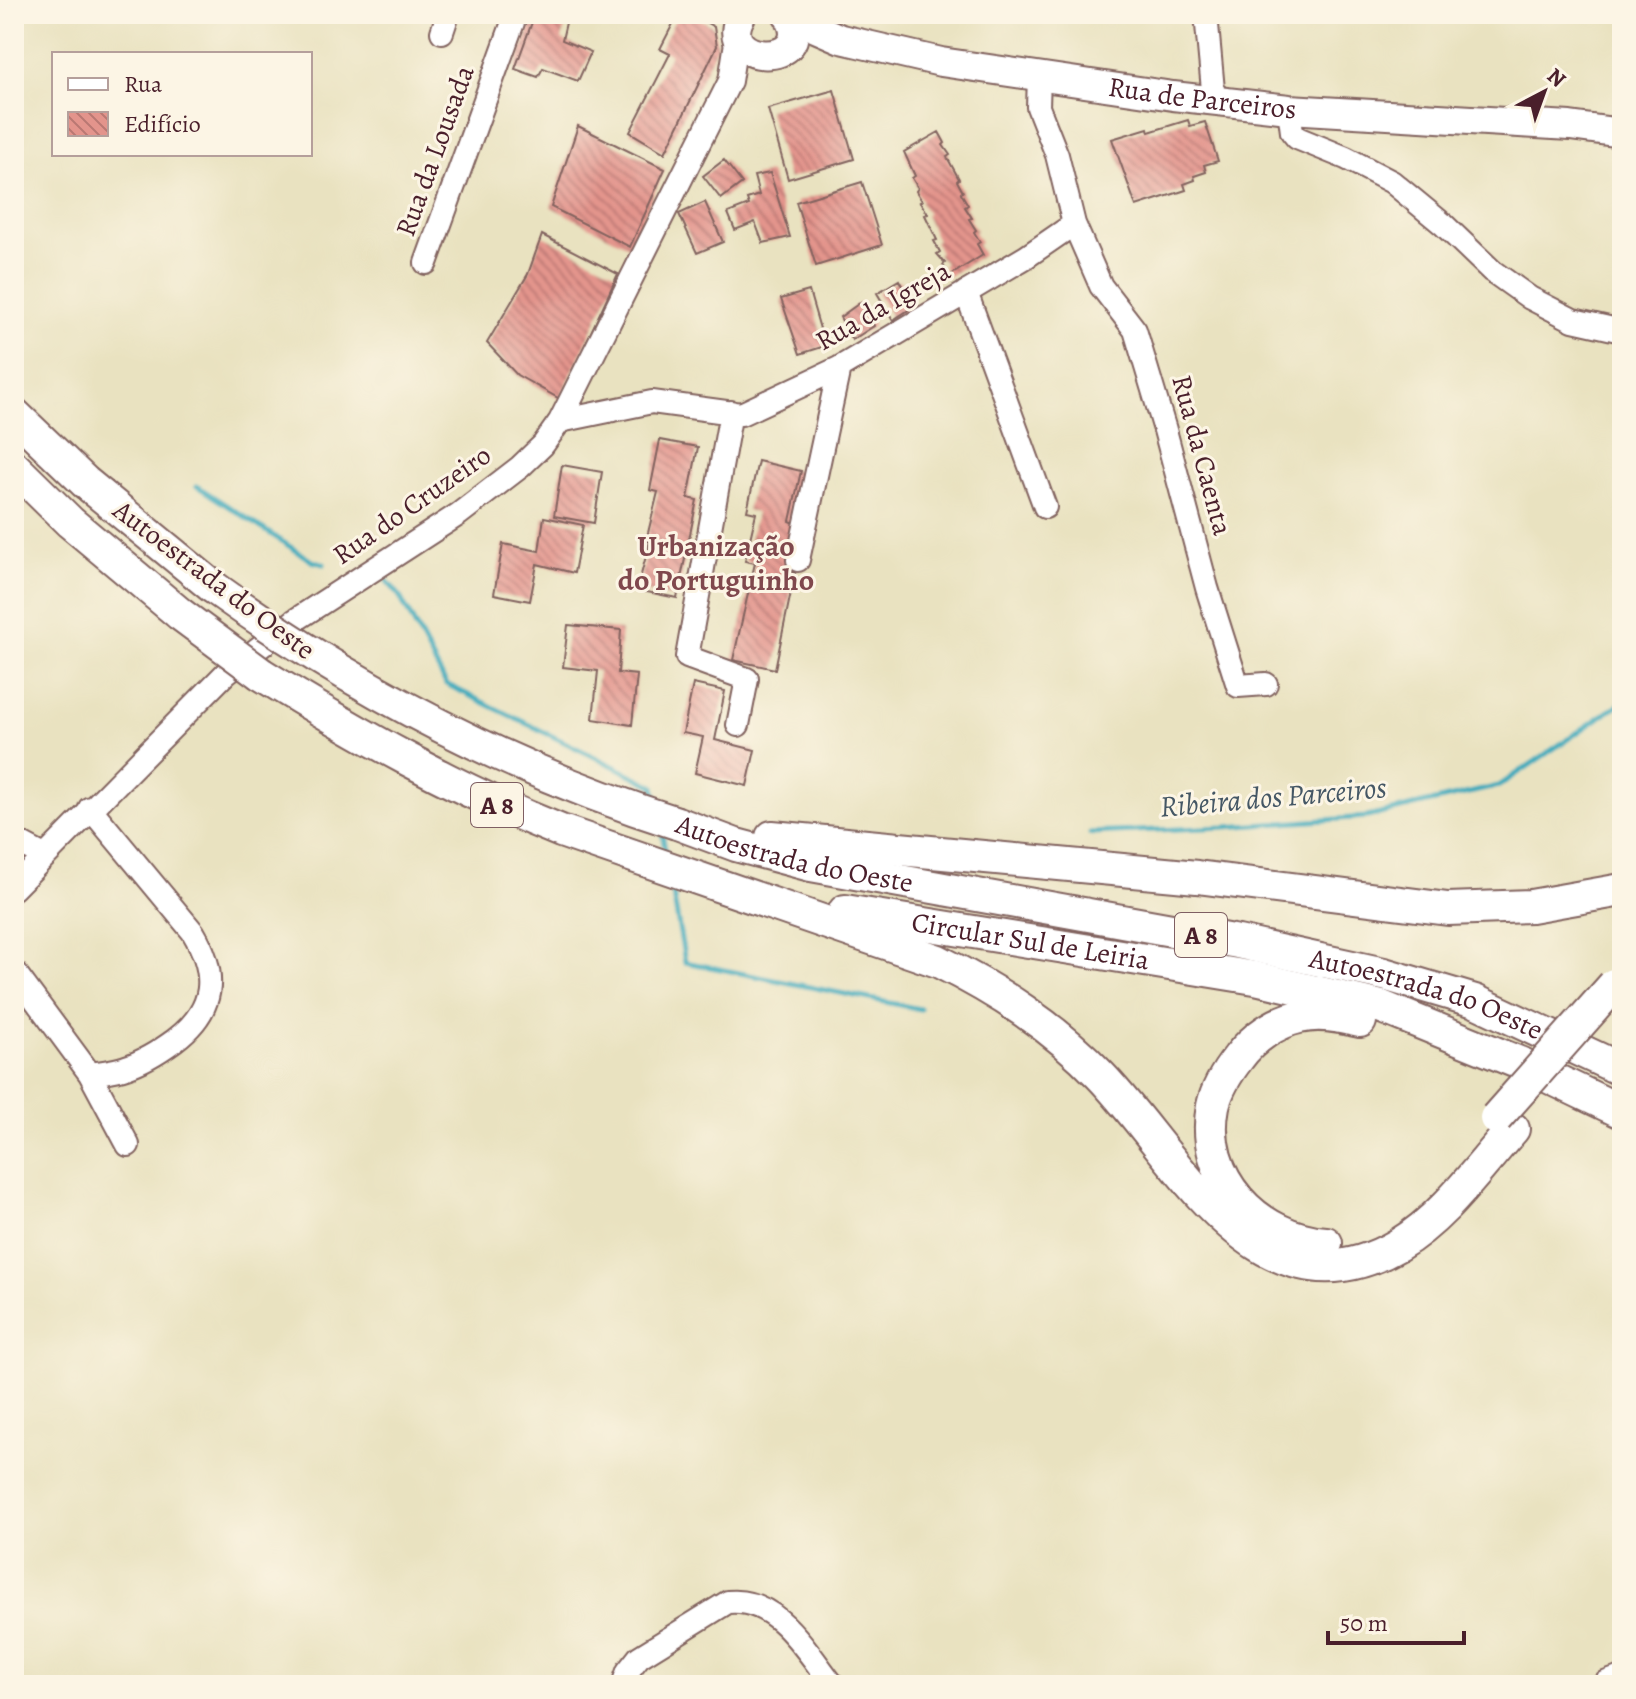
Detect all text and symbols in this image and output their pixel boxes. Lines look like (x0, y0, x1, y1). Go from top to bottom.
legend (52, 52, 312, 156)
north arrow (1504, 52, 1584, 132)
street label: Rua da Lousada (386, 60, 484, 242)
text: N (1541, 61, 1572, 94)
text: Rua (124, 68, 163, 100)
street label: Rua de Parceiros (1106, 68, 1297, 128)
text: Edifício (124, 108, 201, 140)
street label: Rua da Igreja (808, 252, 958, 360)
street label: Rua da Caenta (1162, 371, 1242, 539)
street label: Rua do Cruzeiro (325, 436, 499, 574)
street label: Autoestrada do Oeste (104, 491, 323, 669)
district label: Urbanização do Portuguinho (618, 526, 814, 600)
water label: Ribeira dos Parceiros (1158, 767, 1388, 827)
road number: A 8 (471, 783, 523, 827)
street label: Autoestrada do Oeste (669, 805, 916, 902)
street label: Circular Sul de Leiria (909, 903, 1152, 979)
road number: A 8 (1175, 913, 1227, 957)
street label: Autoestrada do Oeste (1305, 939, 1549, 1049)
scale bar (1328, 1595, 1464, 1645)
text: 50 m (1340, 1607, 1388, 1639)

